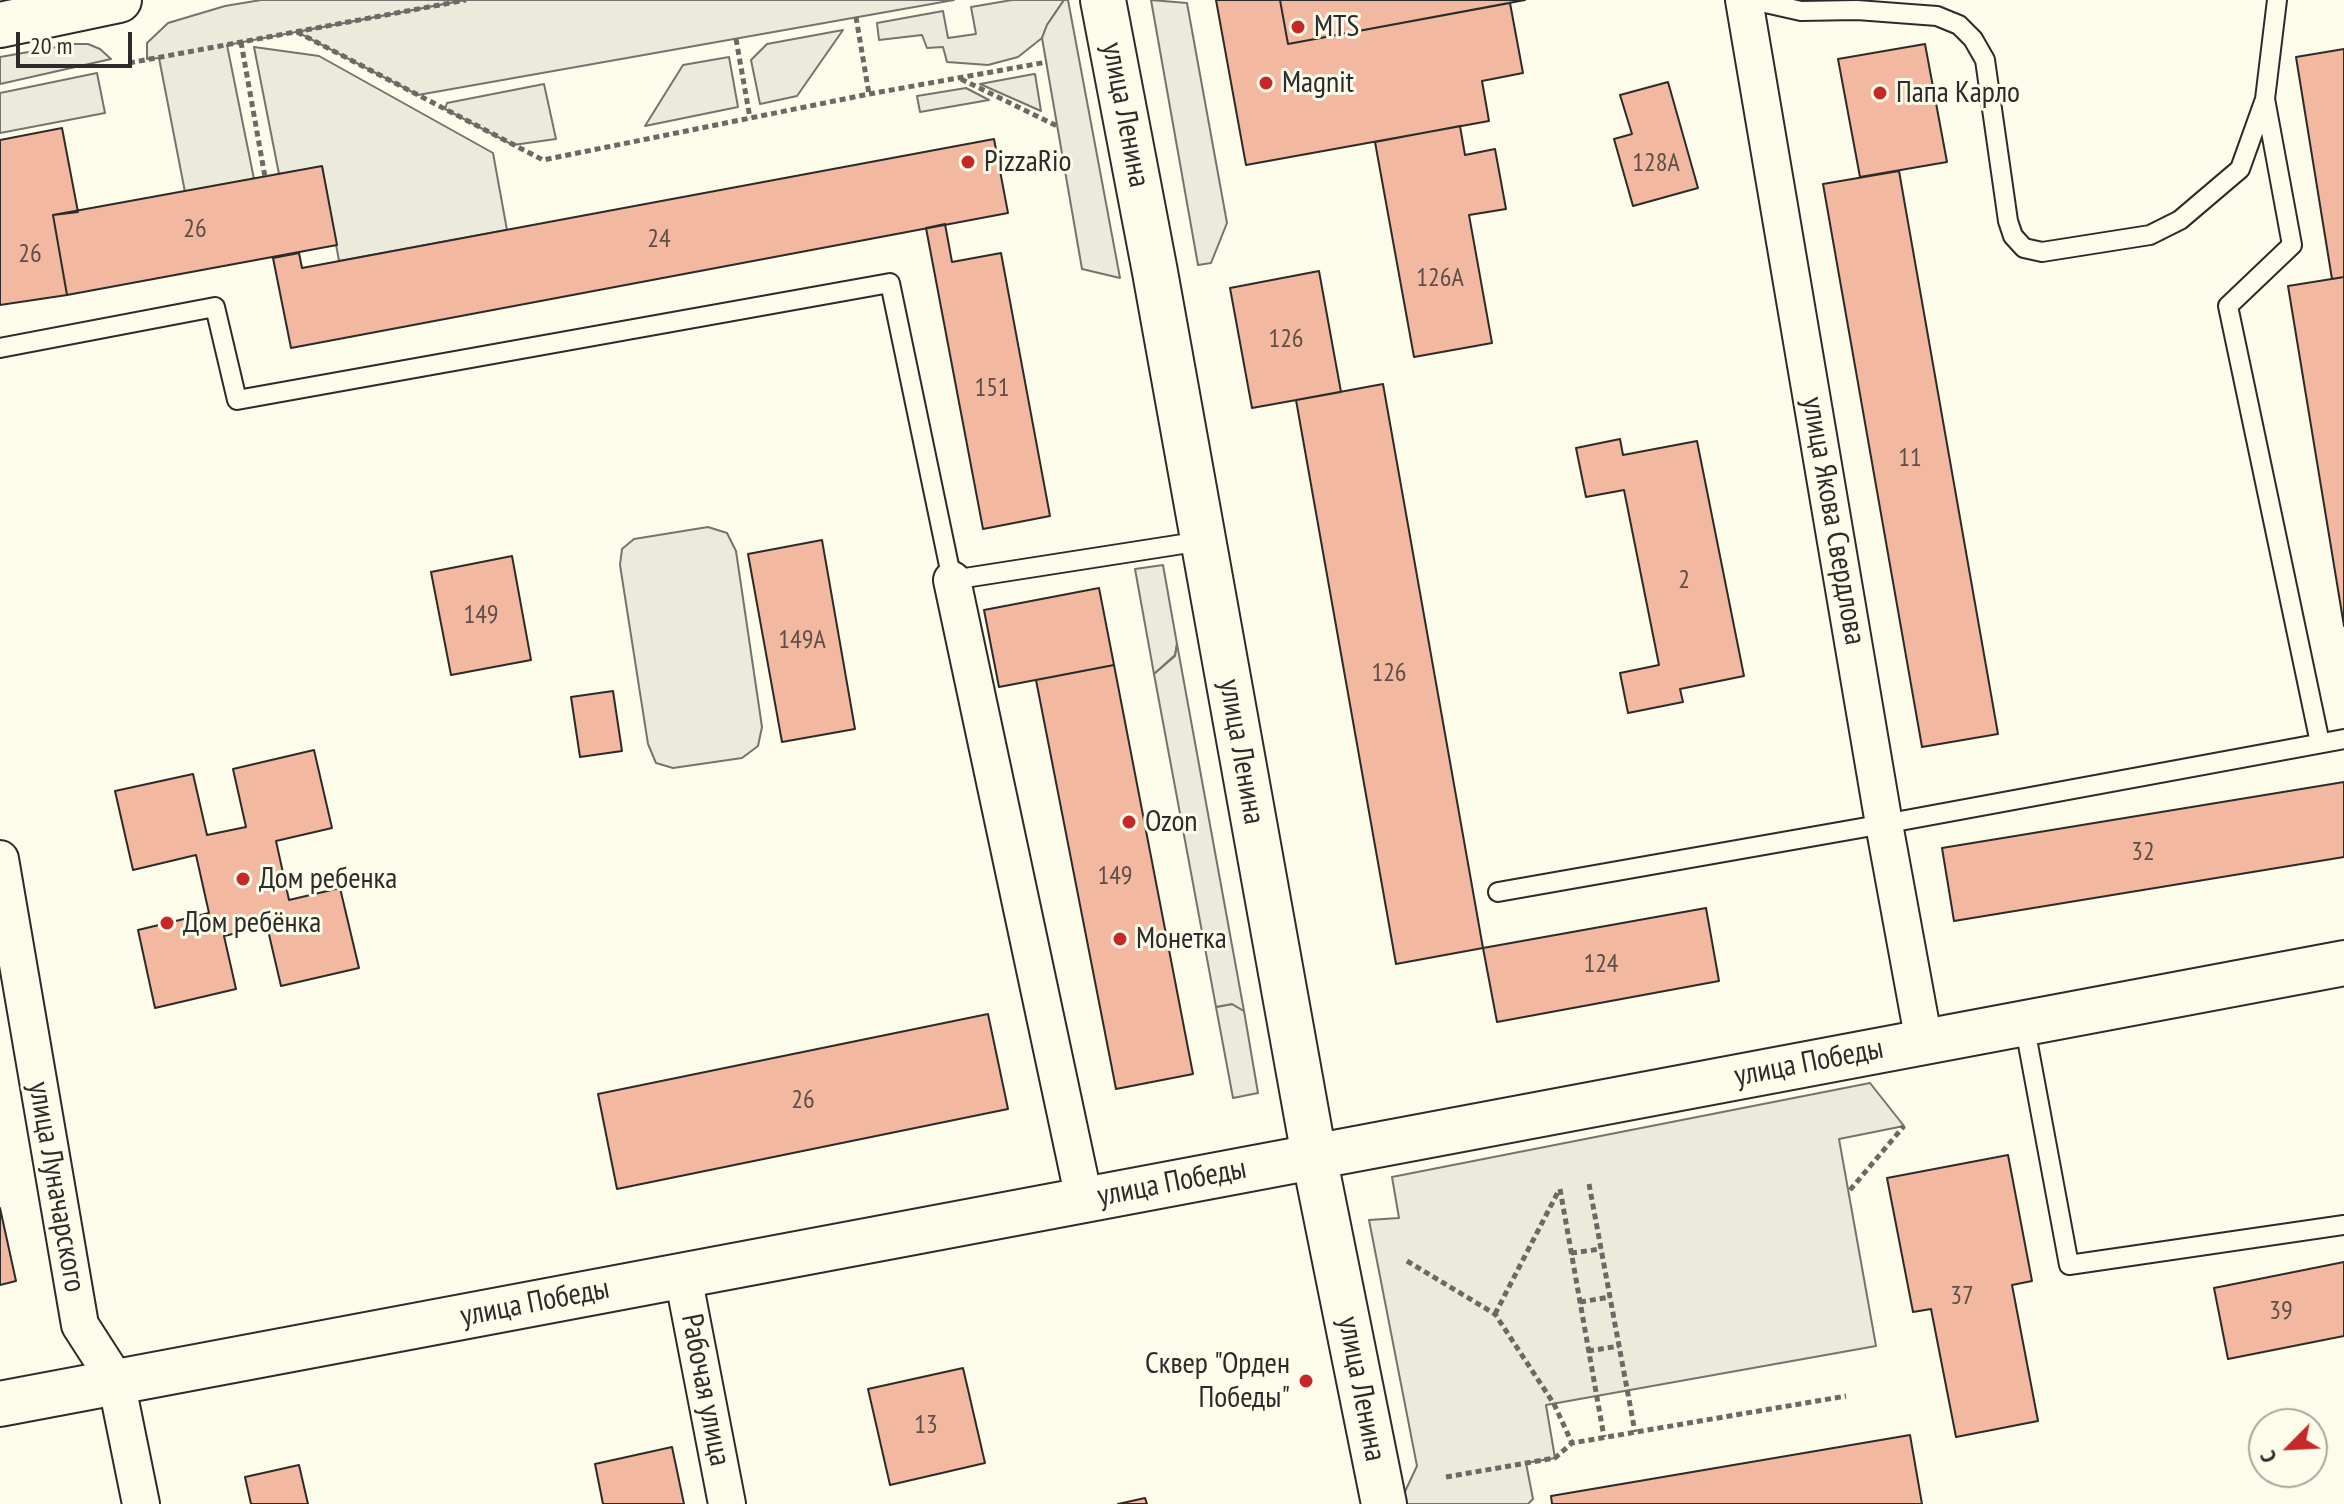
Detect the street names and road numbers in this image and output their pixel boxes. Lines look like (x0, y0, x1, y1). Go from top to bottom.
street label: улица Ленина (1093, 40, 1157, 190)
street label: улица Якова Свердлова (1794, 394, 1872, 648)
street label: улица Ленина (1211, 677, 1271, 827)
street label: улица Победы (1732, 1031, 1886, 1095)
street label: улица Луначарского (20, 1079, 92, 1295)
street label: улица Победы (1095, 1151, 1249, 1215)
street label: улица Победы (458, 1271, 612, 1335)
street label: Рабочая улица (673, 1311, 737, 1469)
street label: улица Ленина (1329, 1314, 1393, 1464)

